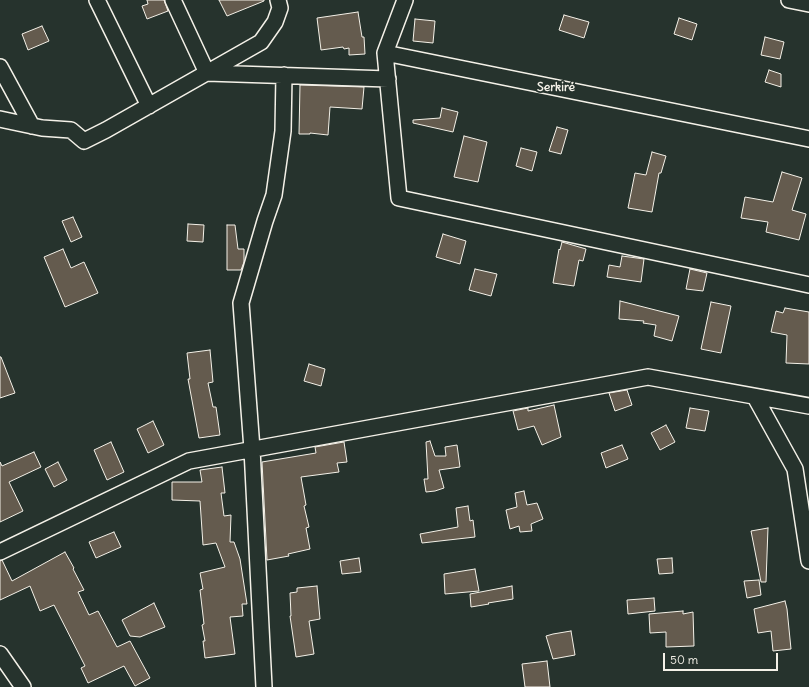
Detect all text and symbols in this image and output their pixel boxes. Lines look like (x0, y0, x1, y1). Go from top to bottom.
district label: Serkiré (537, 81, 575, 95)
scale bar (665, 645, 780, 671)
text: 50 m (670, 652, 698, 667)

